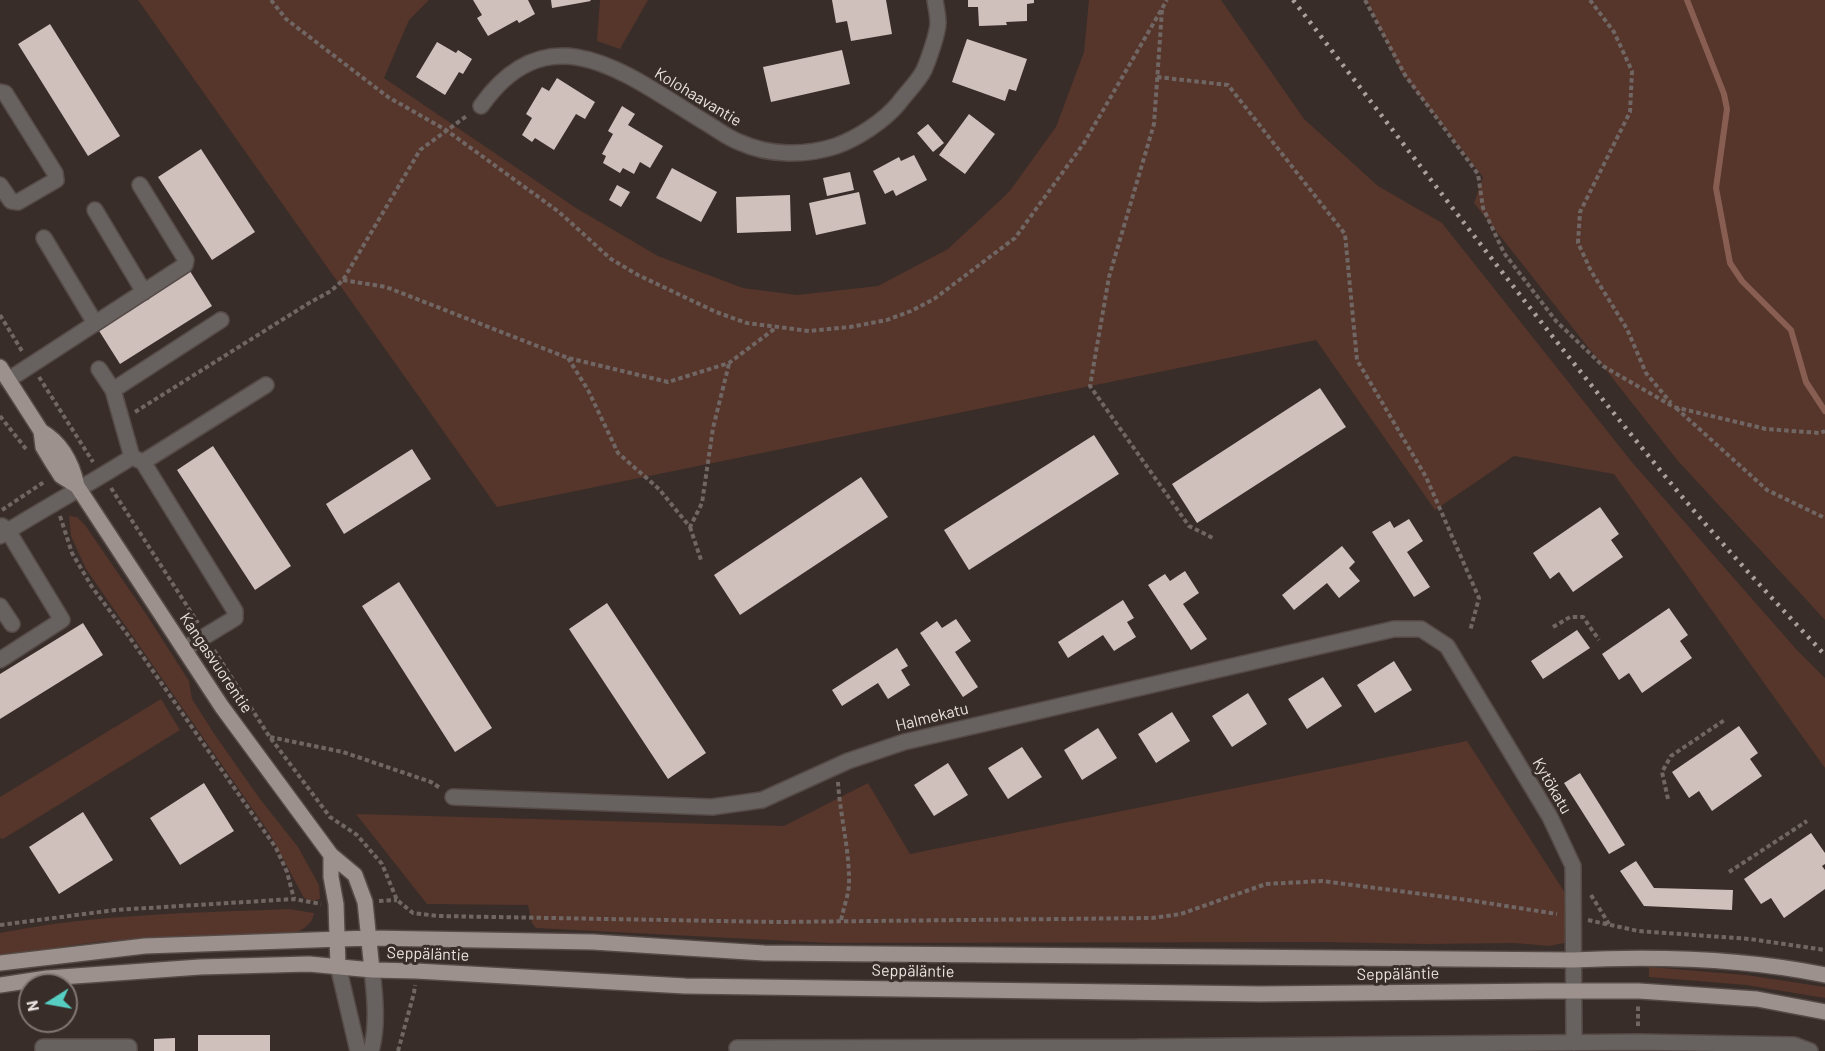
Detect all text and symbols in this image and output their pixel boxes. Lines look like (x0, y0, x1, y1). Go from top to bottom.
street label: Kolohaavantie (651, 63, 745, 131)
street label: Kangasvuorentie (175, 609, 257, 717)
street label: Halmekatu (894, 699, 970, 735)
street label: Kytökatu (1528, 755, 1576, 817)
street label: Seppäläntie (386, 943, 470, 965)
street label: Seppäläntie (872, 961, 954, 981)
street label: Seppäläntie (1357, 964, 1439, 984)
north arrow (18, 973, 78, 1033)
text: N (21, 999, 42, 1013)

